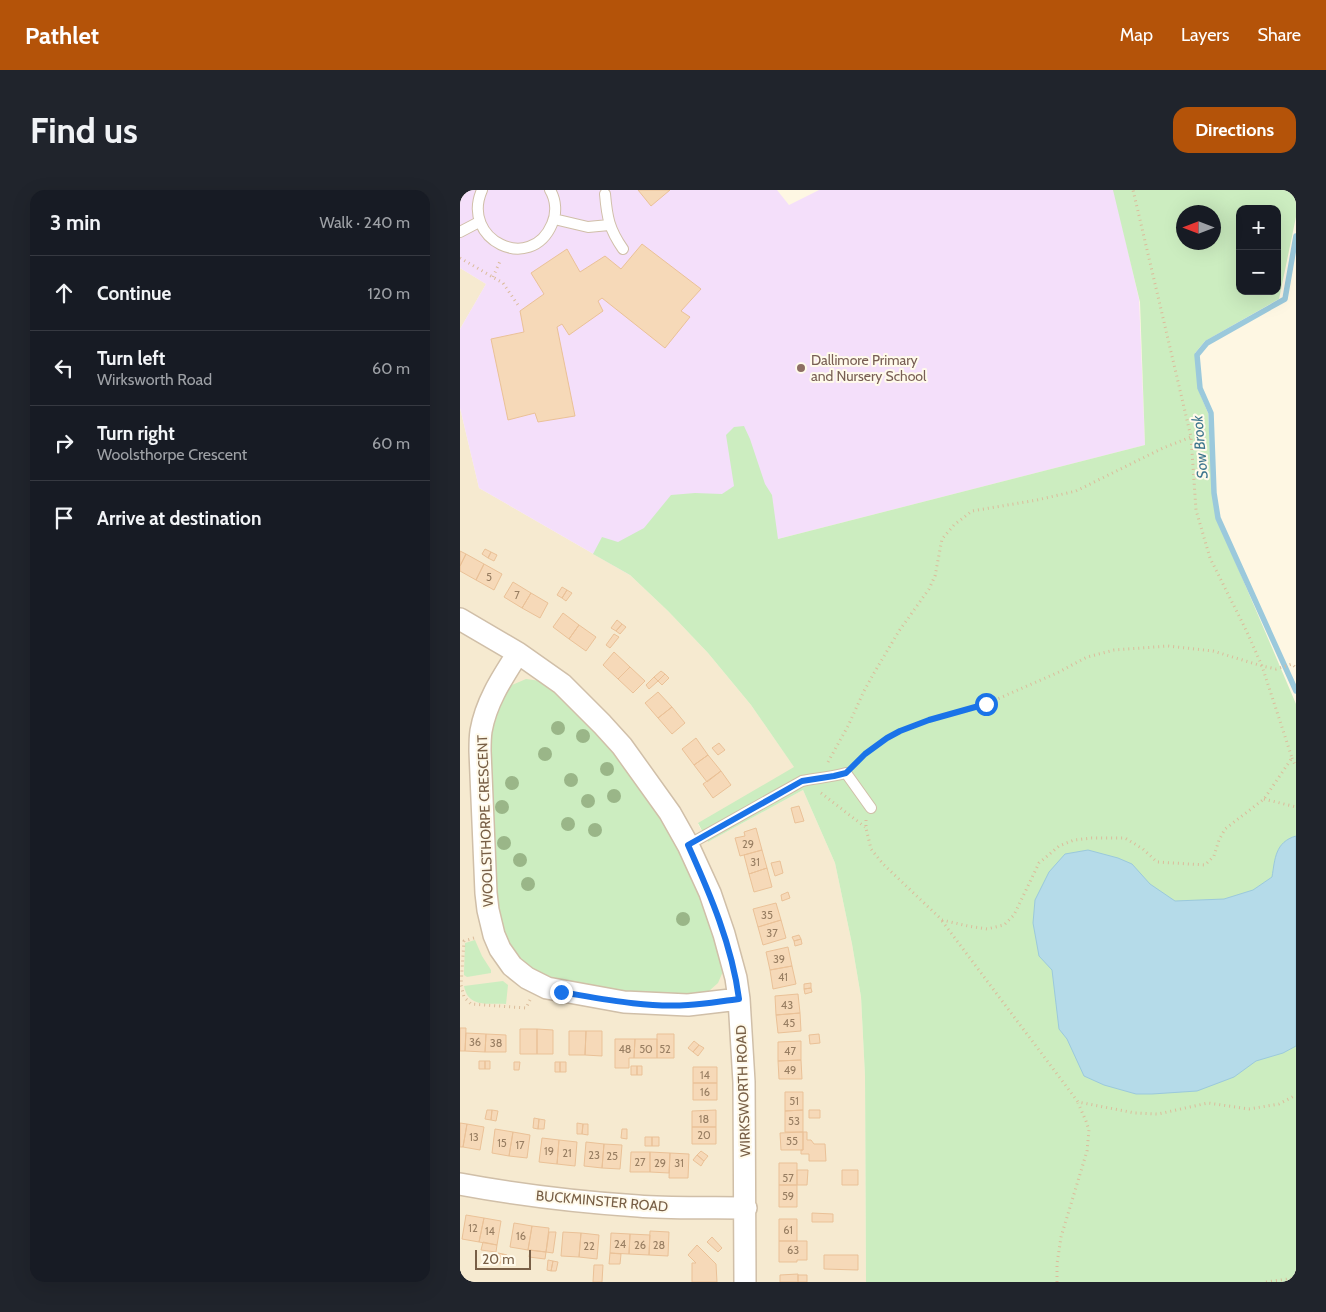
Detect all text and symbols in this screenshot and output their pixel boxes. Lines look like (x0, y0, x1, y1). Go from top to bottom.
text: Pathlet (25, 21, 99, 50)
text: Map (1120, 24, 1153, 46)
text: Layers (1181, 24, 1230, 46)
text: Share (1258, 24, 1301, 46)
button: Directions (1173, 107, 1296, 153)
text: Find us (30, 109, 138, 152)
north arrow (1176, 205, 1221, 250)
map controls (1236, 205, 1281, 295)
button: + (1236, 205, 1281, 250)
text: 3 min (50, 210, 101, 235)
text: Walk · 240 m (319, 213, 410, 232)
button: − (1236, 250, 1281, 295)
icon: ahead (50, 279, 78, 307)
text: Continue (97, 282, 171, 305)
text: 120 m (368, 284, 410, 303)
text: Turn left (97, 347, 165, 370)
place label: Dallimore Primary and Nursery School (811, 351, 927, 385)
icon: left (50, 354, 78, 382)
text: 60 m (372, 359, 410, 378)
marker: Dallimore Primary and Nursery School (795, 362, 807, 374)
text: Wirksworth Road (97, 370, 212, 389)
water label: Sow Brook (1188, 414, 1212, 479)
text: Turn right (97, 422, 175, 445)
icon: right (50, 429, 78, 457)
text: 60 m (372, 434, 410, 453)
text: Woolsthorpe Crescent (97, 445, 247, 464)
icon: arrive (50, 504, 78, 532)
text: Arrive at destination (97, 507, 261, 530)
house number: 5 (486, 570, 492, 584)
house number: 7 (514, 588, 520, 602)
route start (975, 693, 998, 716)
street label: WOOLSTHORPE CRESCENT (473, 734, 497, 907)
house number: 29 (742, 837, 754, 851)
house number: 31 (750, 855, 760, 869)
house number: 35 (761, 908, 773, 922)
house number: 37 (766, 926, 778, 940)
house number: 39 (773, 952, 785, 966)
house number: 41 (778, 970, 788, 984)
route end (550, 981, 573, 1004)
house number: 43 (781, 998, 793, 1012)
house number: 45 (783, 1016, 795, 1030)
street label: WIRKSWORTH ROAD (732, 1025, 754, 1157)
house number: 36 (469, 1035, 481, 1049)
house number: 38 (490, 1036, 502, 1050)
house number: 48 (618, 1042, 632, 1056)
house number: 50 (639, 1042, 653, 1056)
house number: 52 (659, 1042, 671, 1056)
house number: 47 (784, 1044, 796, 1058)
house number: 49 (784, 1063, 796, 1077)
house number: 14 (700, 1068, 711, 1082)
house number: 16 (700, 1085, 710, 1099)
house number: 51 (789, 1094, 799, 1108)
house number: 18 (699, 1112, 709, 1126)
house number: 53 (788, 1114, 800, 1128)
house number: 20 (697, 1128, 711, 1142)
house number: 13 (469, 1130, 479, 1144)
house number: 55 (786, 1134, 798, 1148)
house number: 15 (497, 1136, 507, 1150)
house number: 17 (515, 1138, 525, 1152)
house number: 19 (544, 1144, 554, 1158)
house number: 21 (562, 1146, 572, 1160)
house number: 23 (588, 1148, 600, 1162)
house number: 25 (606, 1149, 618, 1163)
house number: 27 (634, 1155, 646, 1169)
house number: 29 (654, 1156, 666, 1170)
house number: 31 (674, 1156, 684, 1170)
house number: 57 (782, 1171, 794, 1185)
street label: BUCKMINSTER ROAD (535, 1186, 669, 1216)
house number: 59 (782, 1189, 794, 1203)
house number: 12 (468, 1221, 478, 1235)
house number: 61 (783, 1223, 793, 1237)
house number: 14 (485, 1224, 496, 1238)
house number: 16 (516, 1229, 526, 1243)
house number: 24 (614, 1237, 627, 1251)
house number: 26 (634, 1238, 646, 1252)
house number: 28 (653, 1238, 665, 1252)
house number: 22 (583, 1239, 595, 1253)
house number: 63 (787, 1243, 799, 1257)
scale bar (475, 1247, 531, 1270)
text: 20 m (482, 1250, 515, 1268)

